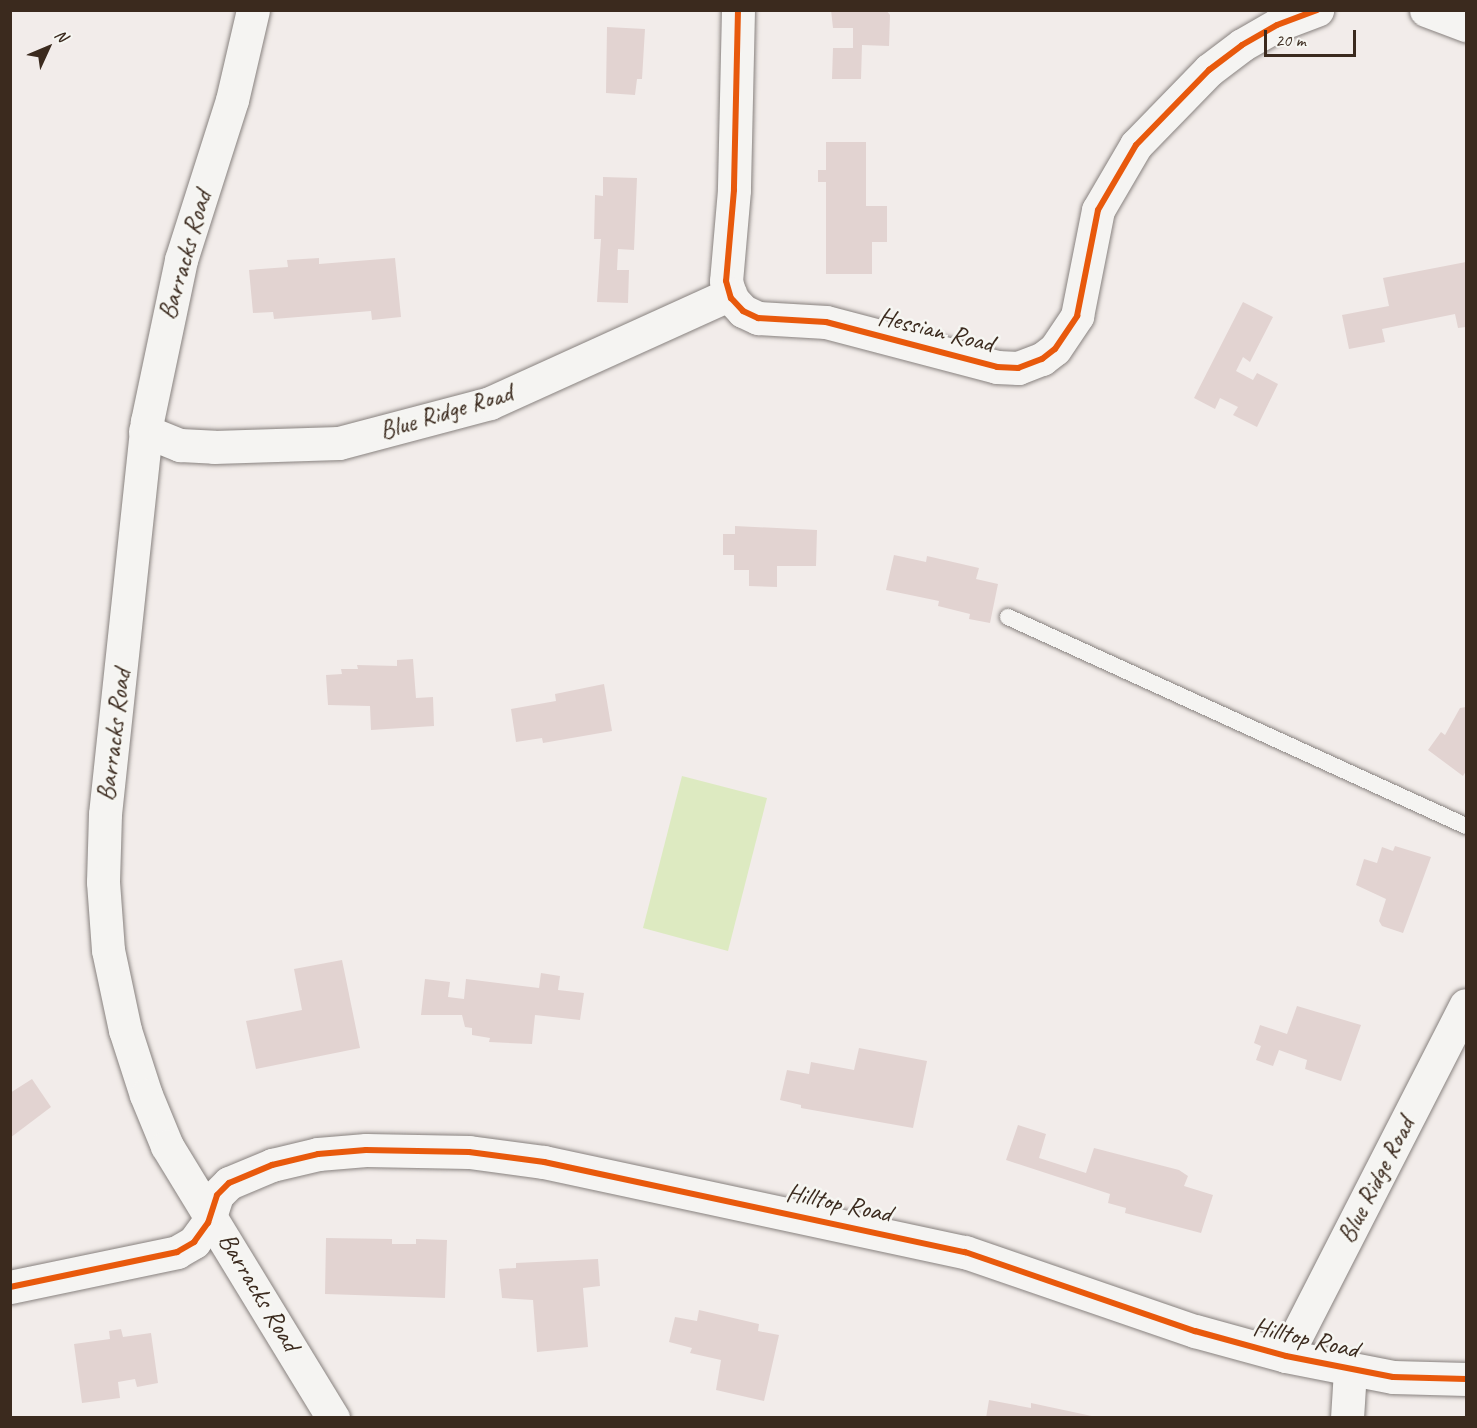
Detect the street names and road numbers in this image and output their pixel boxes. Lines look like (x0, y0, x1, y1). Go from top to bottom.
street label: Barracks Road (152, 187, 218, 323)
street label: Hessian Road (875, 301, 997, 359)
street label: Blue Ridge Road (375, 377, 517, 447)
street label: Barracks Road (90, 668, 138, 802)
street label: Blue Ridge Road (1331, 1111, 1421, 1249)
street label: Hilltop Road (784, 1177, 894, 1229)
street label: Barracks Road (212, 1227, 306, 1357)
street label: Hilltop Road (1251, 1311, 1361, 1365)

